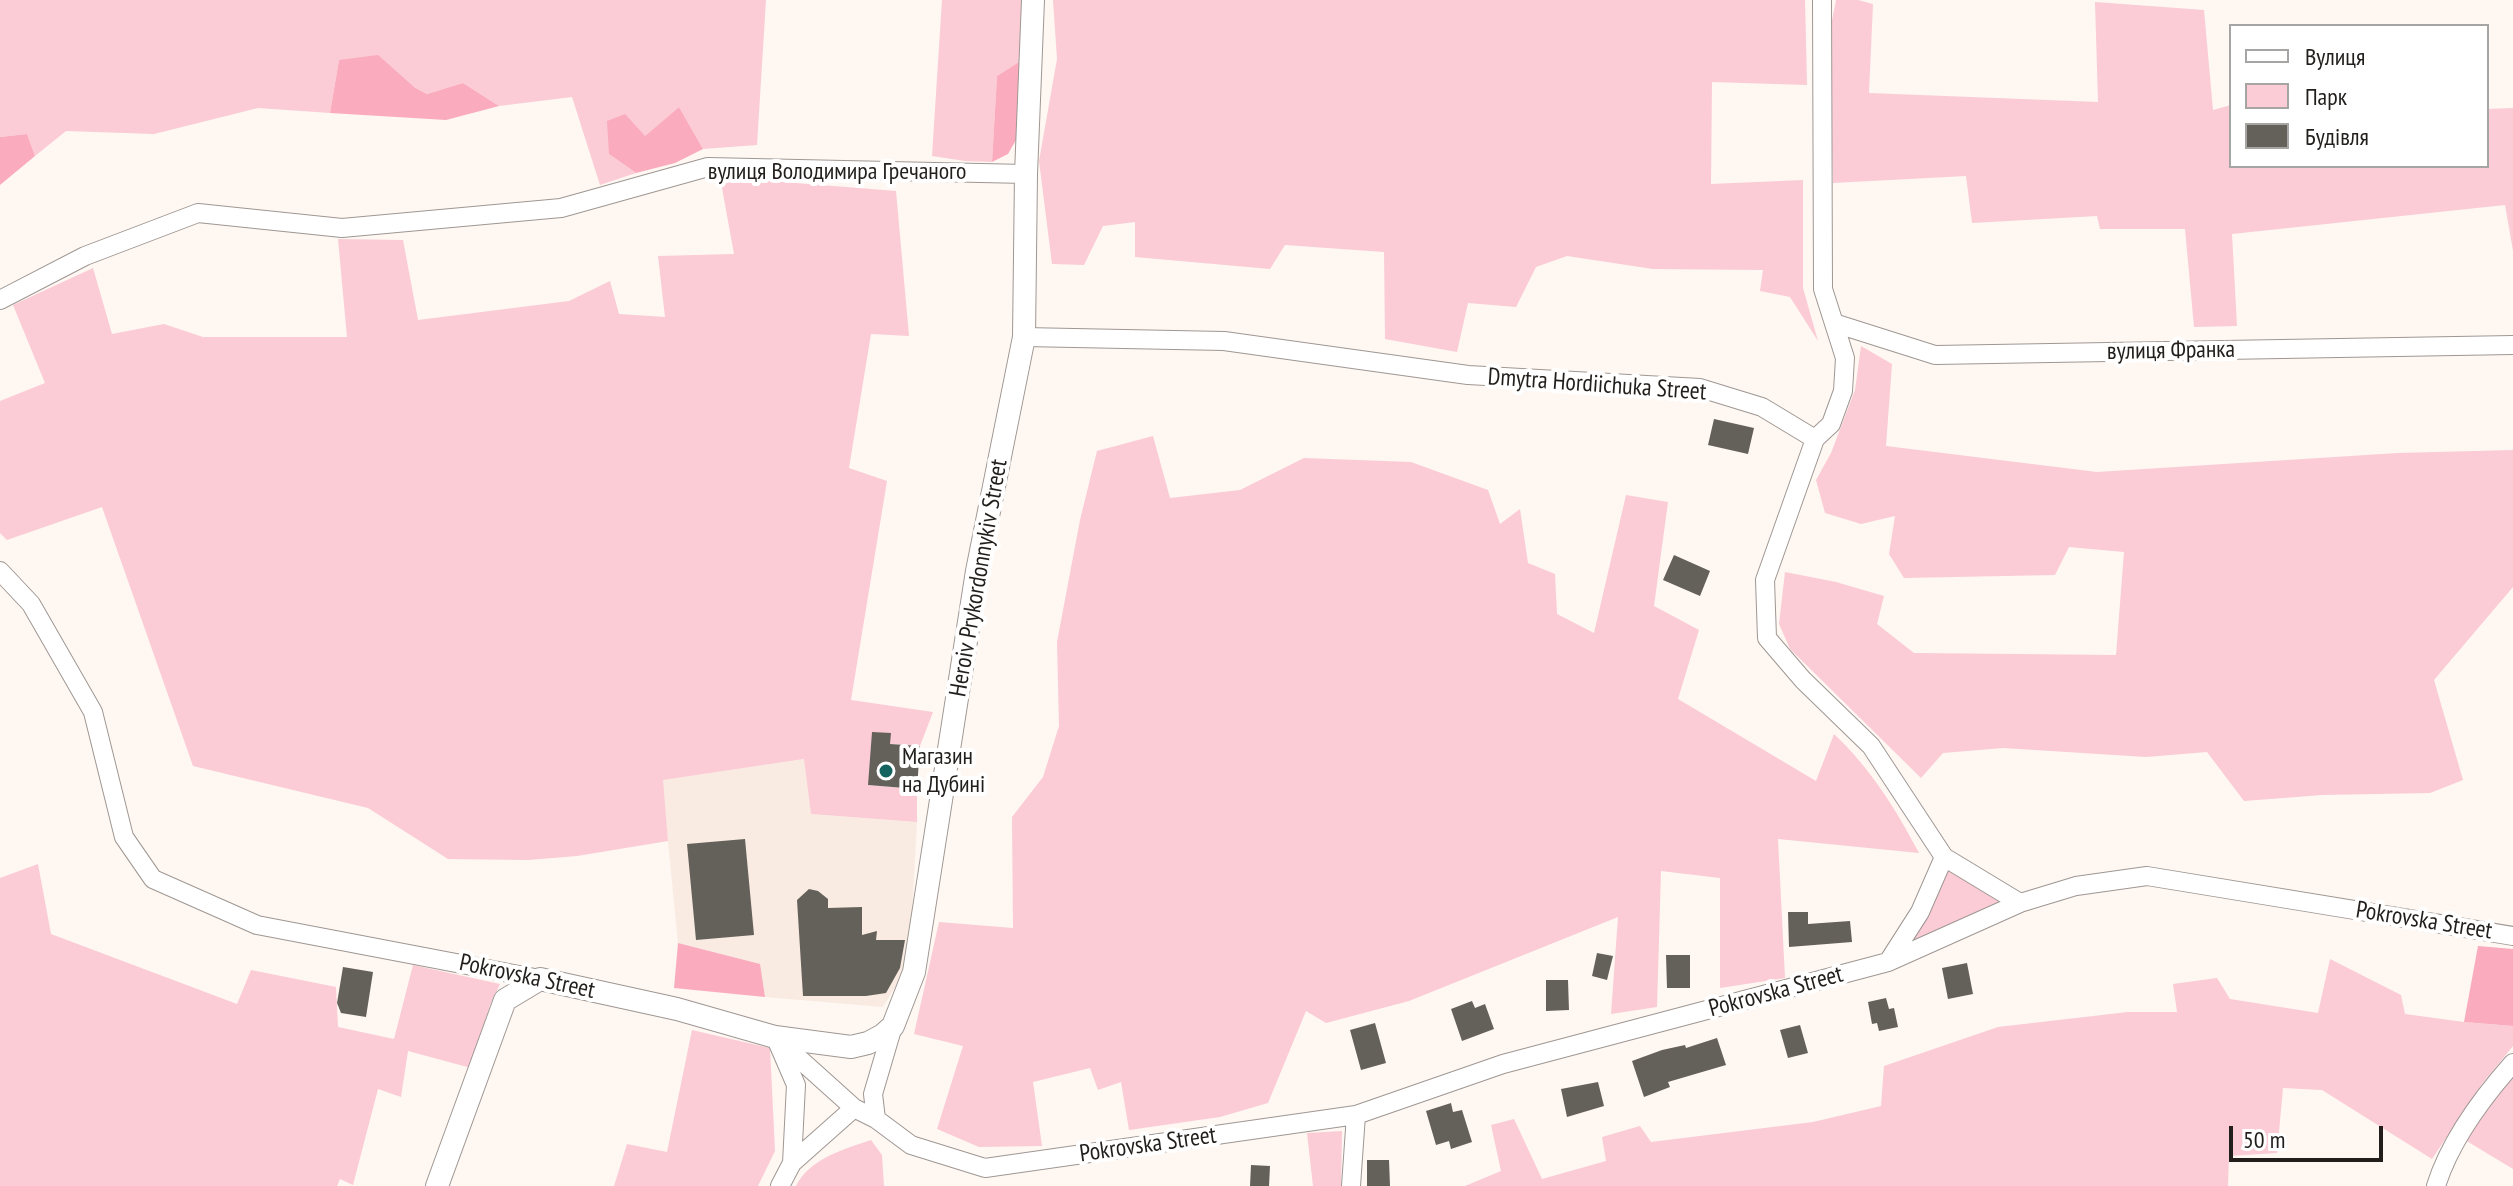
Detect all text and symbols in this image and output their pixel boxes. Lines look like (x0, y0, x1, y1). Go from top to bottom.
legend (2229, 24, 2489, 168)
text: Вулиця (2305, 41, 2365, 72)
text: Парк (2305, 81, 2347, 112)
text: Будівля (2305, 121, 2369, 152)
street label: вулиця Володимира Гречаного (708, 158, 966, 186)
street label: вулиця Франка (2107, 335, 2235, 367)
street label: Dmytra Hordiichuka Street (1487, 363, 1707, 407)
street label: Heroiv Prykordonnykiv Street (944, 457, 1014, 699)
place label: Магазин на Дубині (902, 743, 985, 799)
marker: Магазин на Дубині (877, 762, 895, 780)
street label: Pokrovska Street (2354, 896, 2494, 946)
street label: Pokrovska Street (457, 949, 597, 1005)
street label: Pokrovska Street (1706, 960, 1846, 1024)
scale bar (2233, 1110, 2387, 1160)
street label: Pokrovska Street (1078, 1121, 1218, 1169)
text: 50 m (2243, 1124, 2285, 1155)

